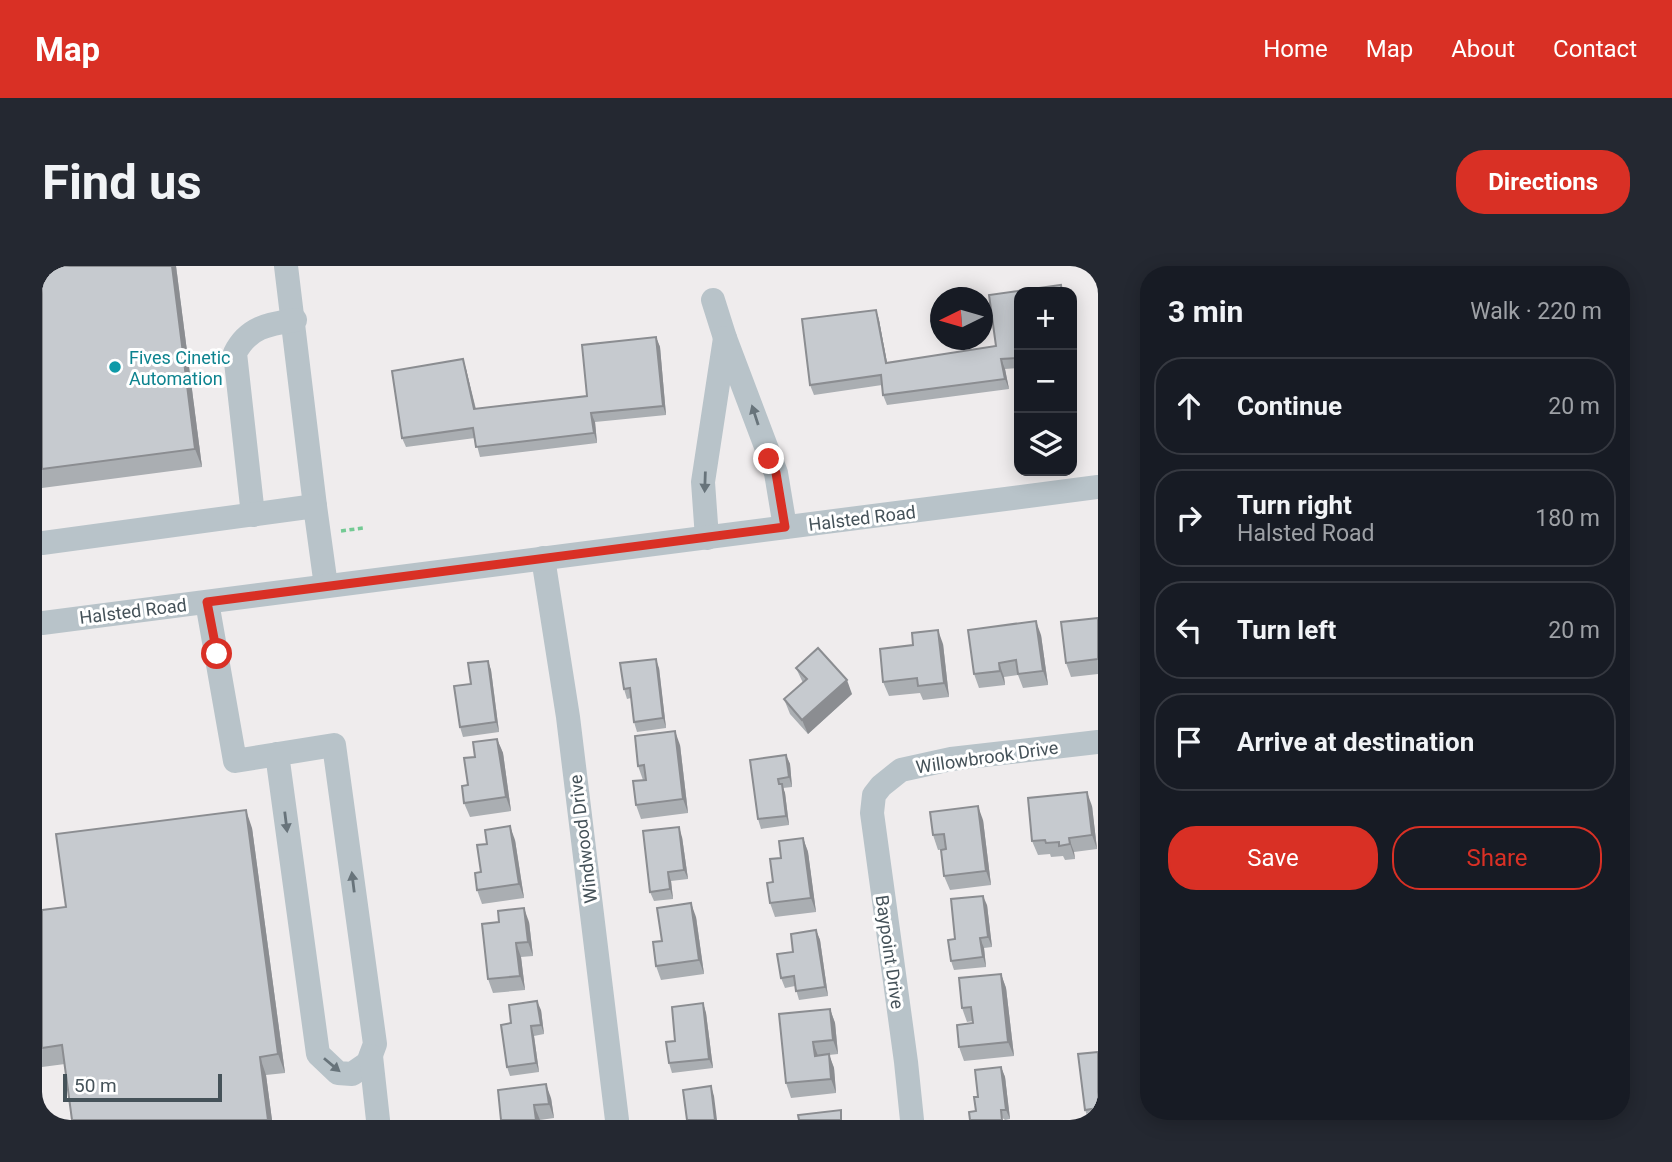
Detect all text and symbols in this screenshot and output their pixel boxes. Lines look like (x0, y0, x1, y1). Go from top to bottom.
text: Map (35, 30, 100, 69)
text: Home (1263, 35, 1328, 63)
text: Map (1366, 35, 1413, 63)
text: About (1451, 35, 1515, 63)
text: Contact (1553, 35, 1637, 63)
button: Directions (1456, 150, 1630, 214)
text: Find us (42, 154, 202, 211)
north arrow (930, 287, 993, 350)
map controls (1014, 287, 1077, 476)
button: + (1014, 287, 1077, 350)
text: 3 min (1168, 294, 1243, 329)
text: Walk · 220 m (1470, 298, 1602, 325)
place label: Fives Cinetic Automation (129, 347, 231, 389)
button: − (1014, 350, 1077, 413)
marker: Fives Cinetic Automation (107, 359, 123, 375)
icon: ahead (1170, 387, 1208, 425)
text: Continue (1237, 391, 1342, 421)
text: 20 m (1548, 393, 1600, 420)
one-way arrow (749, 404, 760, 425)
button: layers (1014, 413, 1077, 476)
route end (753, 443, 784, 474)
one-way arrow (699, 471, 710, 493)
text: Turn right (1237, 490, 1352, 520)
icon: right (1170, 499, 1208, 537)
street label: Halsted Road (807, 501, 917, 535)
text: 180 m (1535, 505, 1600, 532)
text: Halsted Road (1237, 520, 1375, 547)
street label: Halsted Road (78, 594, 188, 628)
icon: left (1170, 611, 1208, 649)
text: Turn left (1237, 615, 1336, 645)
text: 20 m (1548, 617, 1600, 644)
route start (201, 638, 232, 669)
icon: arrive (1170, 723, 1208, 761)
text: Arrive at destination (1237, 727, 1474, 757)
street label: Willowbrook Drive (914, 737, 1060, 777)
street label: Windwood Drive (565, 773, 601, 905)
one-way arrow (280, 811, 291, 833)
button: Save (1168, 826, 1378, 890)
button: Share (1392, 826, 1602, 890)
one-way arrow (347, 871, 358, 893)
street label: Baypoint Drive (872, 894, 908, 1010)
one-way arrow (323, 1058, 341, 1073)
scale bar (63, 1071, 222, 1103)
text: 50 m (74, 1074, 117, 1097)

